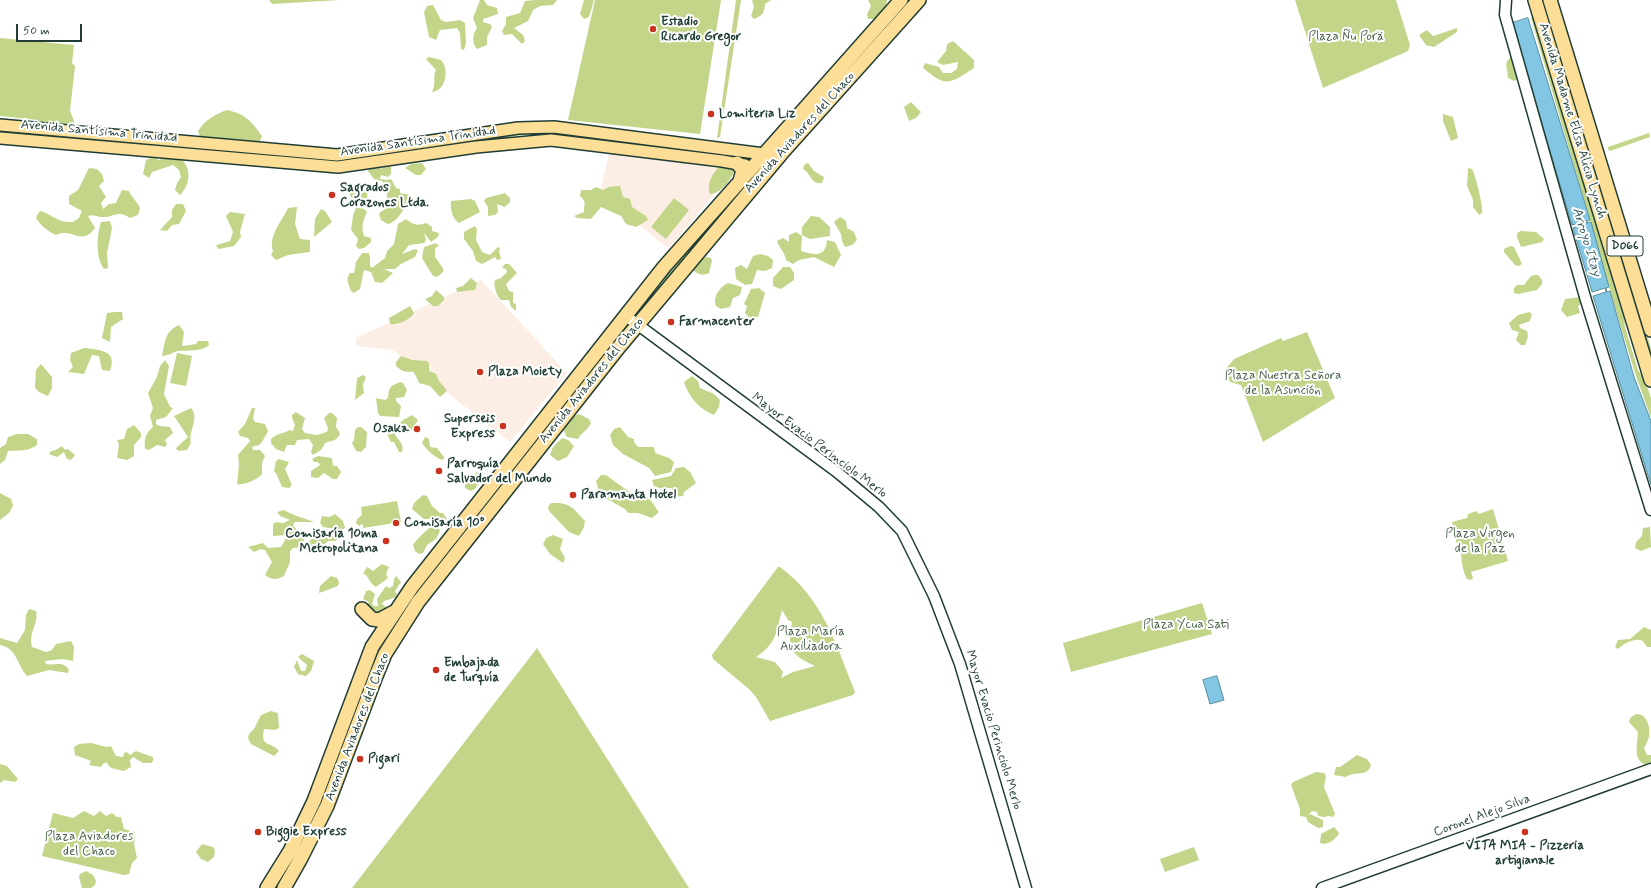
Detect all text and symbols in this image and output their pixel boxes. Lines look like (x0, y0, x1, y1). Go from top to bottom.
place label: Estadio Ricardo Gregor (661, 14, 741, 45)
scale bar (18, 16, 84, 42)
street label: Avenida Madame Elisa Alicia Lynch (1535, 21, 1609, 221)
text: 50 m (23, 23, 50, 39)
marker: Estadio Ricardo Gregor (648, 24, 658, 34)
park label: Plaza Ñu Porä (1308, 29, 1384, 45)
street label: Avenida Aviadores del Chaco (742, 69, 858, 197)
place label: Lomiteria Liz (719, 106, 796, 122)
marker: Lomiteria Liz (706, 109, 716, 119)
street label: Avenida Santísima Trinidad (20, 117, 178, 147)
street label: Avenida Santísima Trinidad (339, 123, 497, 161)
place label: Sagrados Corazones Ltda. (340, 180, 429, 211)
marker: Sagrados Corazones Ltda. (327, 190, 337, 200)
water label: Arroyo Itay (1568, 205, 1604, 279)
road number: D066 (1607, 236, 1643, 256)
place label: Farmacenter (679, 314, 754, 330)
street label: Avenida Aviadores del Chaco (536, 315, 648, 447)
marker: Farmacenter (666, 317, 676, 327)
place label: Plaza Moiety (488, 364, 562, 380)
marker: Plaza Moiety (475, 367, 485, 377)
park label: Plaza Nuestra Señora de la Asunción (1225, 368, 1341, 399)
street label: Mayor Evacio Perinciolo Merlo (748, 390, 890, 502)
place label: Superseis Express (444, 411, 495, 442)
place label: Osaka (373, 421, 409, 437)
marker: Superseis Express (498, 421, 508, 431)
marker: Osaka (412, 424, 422, 434)
place label: Parroquía Salvador del Mundo (447, 456, 552, 487)
marker: Parroquía Salvador del Mundo (434, 466, 444, 476)
place label: Paramanta Hotel (581, 487, 676, 503)
marker: Paramanta Hotel (568, 490, 578, 500)
place label: Comisaría 10º (404, 515, 485, 531)
marker: Comisaría 10º (391, 518, 401, 528)
place label: Comisaría 10ma Metropolitana (285, 526, 378, 557)
park label: Plaza Virgen de la Paz (1445, 526, 1515, 557)
marker: Comisaría 10ma Metropolitana (381, 536, 391, 546)
park label: Plaza Ycua Sati (1143, 617, 1229, 633)
park label: Plaza María Auxiliadora (777, 624, 845, 655)
street label: Mayor Evacio Perinciolo Merlo (961, 648, 1025, 812)
street label: Avenida Aviadores del Chaco (323, 651, 393, 803)
place label: Embajada de Turquía (444, 655, 500, 686)
marker: Embajada de Turquía (431, 665, 441, 675)
place label: Pigari (368, 751, 400, 767)
marker: Pigari (355, 754, 365, 764)
street label: Coronel Alejo Silva (1432, 791, 1532, 841)
place label: Biggie Express (266, 824, 347, 840)
marker: Biggie Express (253, 827, 263, 837)
marker: VITA MIA - Pizzeria artigianale (1520, 827, 1530, 837)
park label: Plaza Aviadores del Chaco (45, 829, 133, 860)
place label: VITA MIA - Pizzeria artigianale (1466, 838, 1584, 869)

